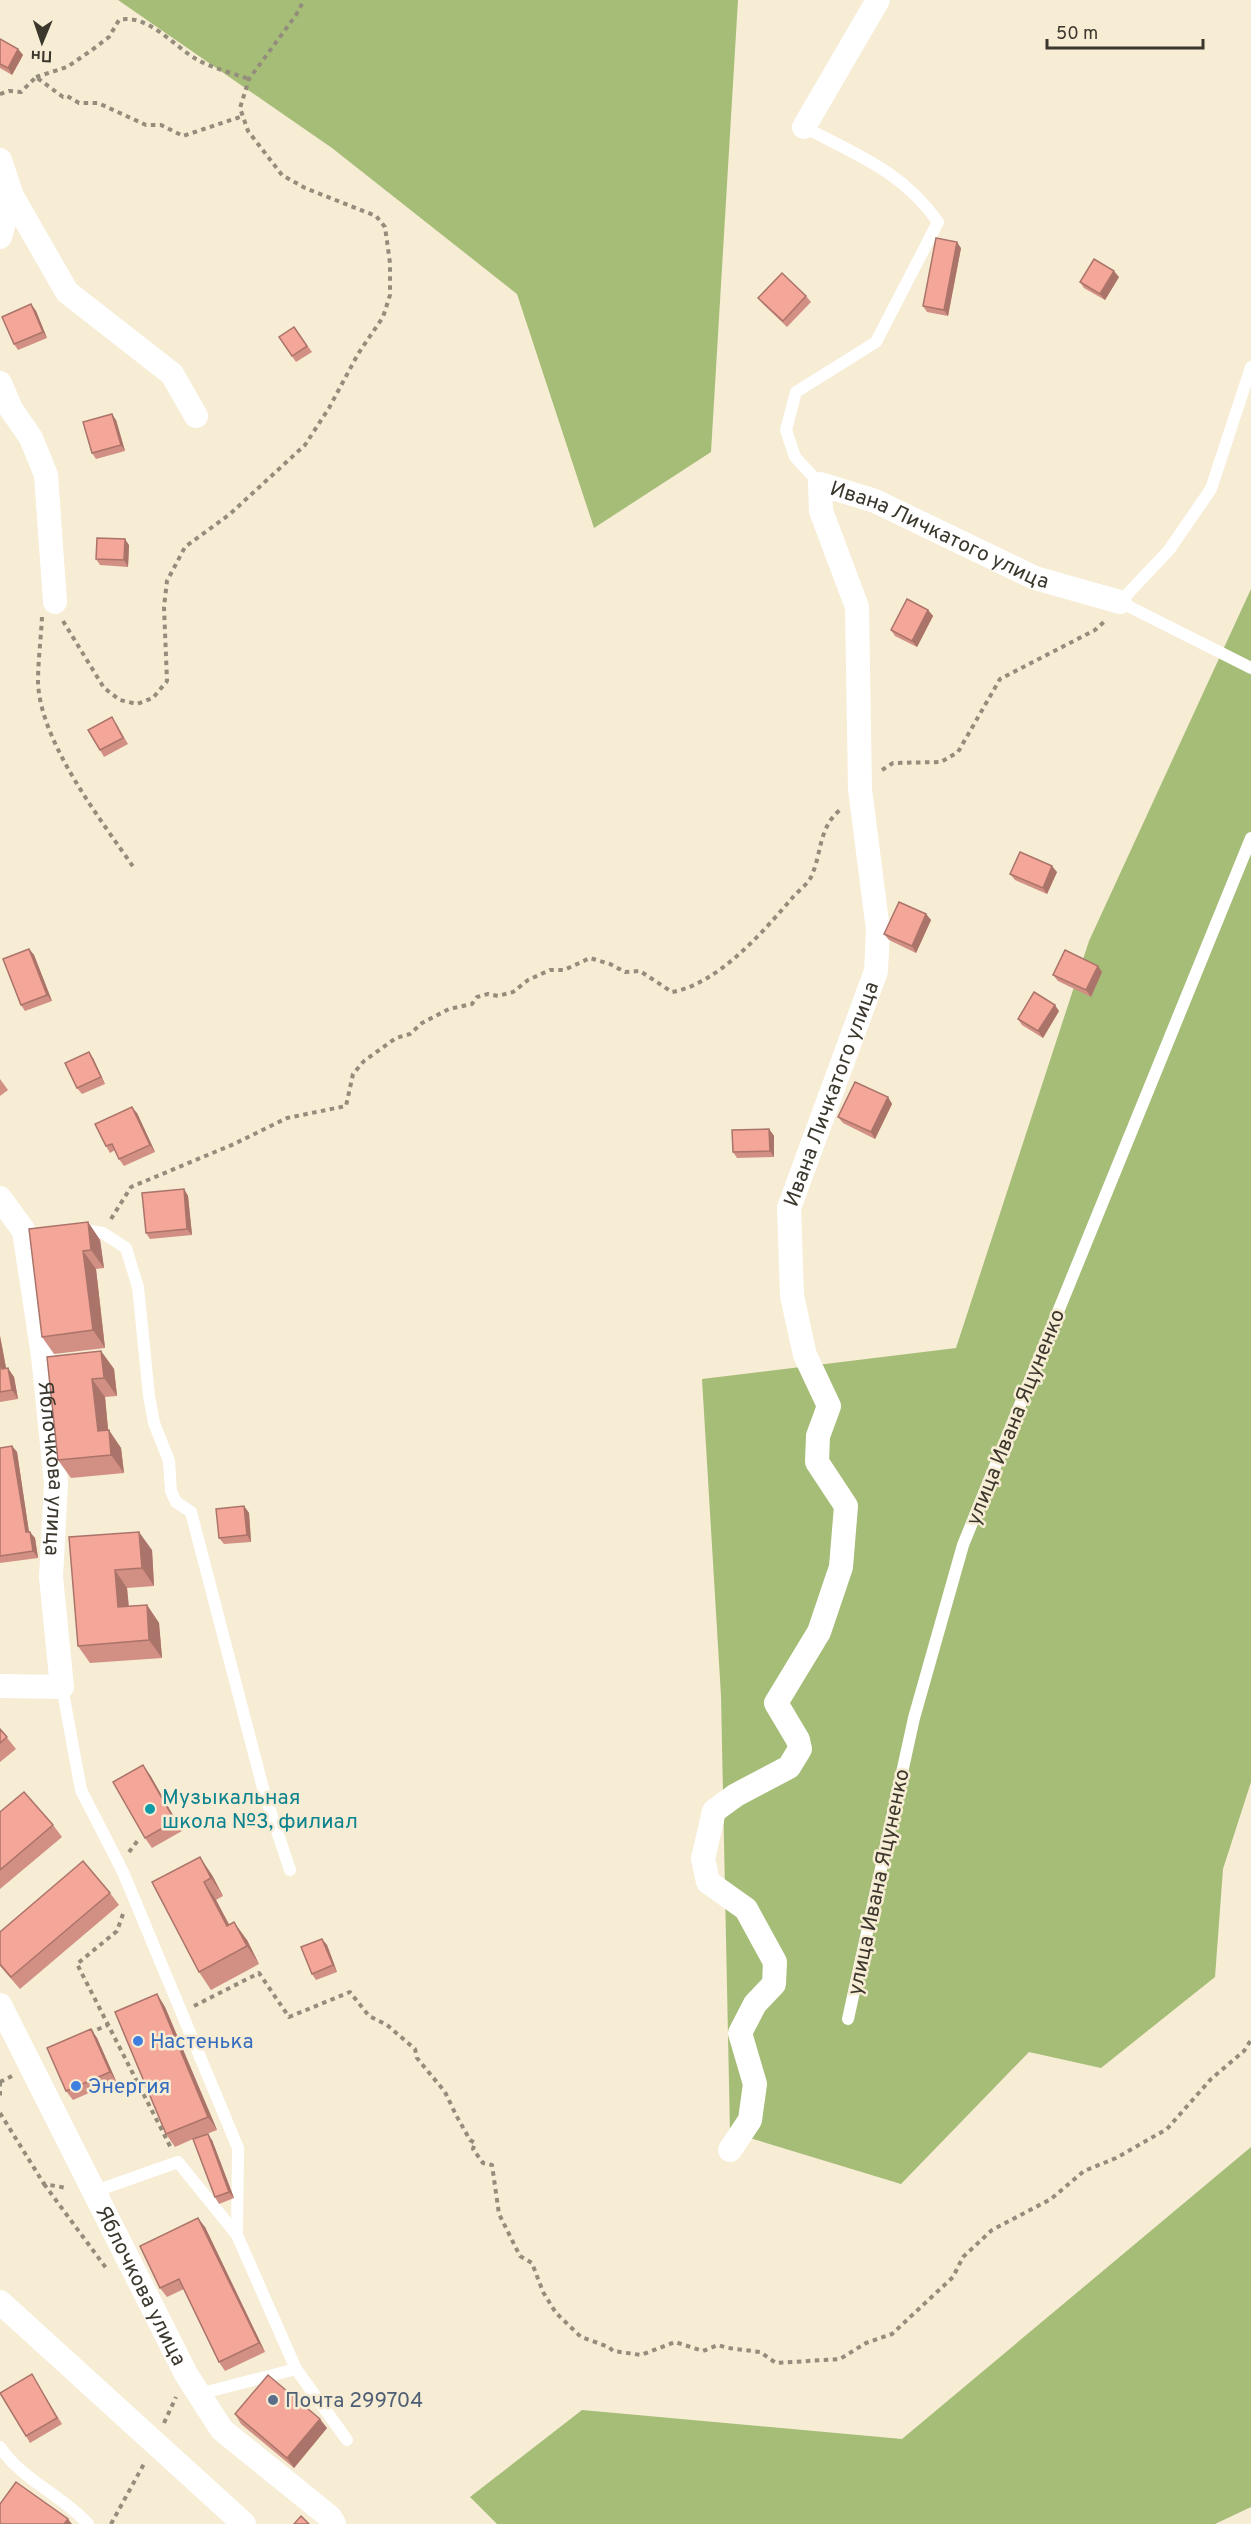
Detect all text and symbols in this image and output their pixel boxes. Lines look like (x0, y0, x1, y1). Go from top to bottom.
north arrow (12, 12, 72, 72)
scale bar (1047, 12, 1203, 50)
text: 50 m (1056, 23, 1098, 46)
text: Пн (30, 45, 53, 65)
street label: Ивана Личкатого улица (826, 476, 1052, 596)
street label: Ивана Личкатого улица (779, 978, 886, 1211)
street label: улица Ивана Яцуненко (961, 1305, 1072, 1530)
street label: Яблочкова улица (31, 1380, 68, 1557)
street label: улица Ивана Яцуненко (842, 1767, 917, 1998)
place label: Музыкальная школа №3, филиал (162, 1785, 358, 1836)
marker: Музыкальная школа №3, филиал (143, 1802, 157, 1816)
place label: Настенька (150, 2029, 254, 2056)
marker: Настенька (131, 2034, 145, 2048)
place label: Энергия (88, 2074, 170, 2101)
marker: Энергия (69, 2079, 83, 2093)
street label: Яблочкова улица (88, 2202, 192, 2371)
place label: Почта 299704 (285, 2388, 423, 2415)
marker: Почта 299704 (266, 2393, 280, 2407)

